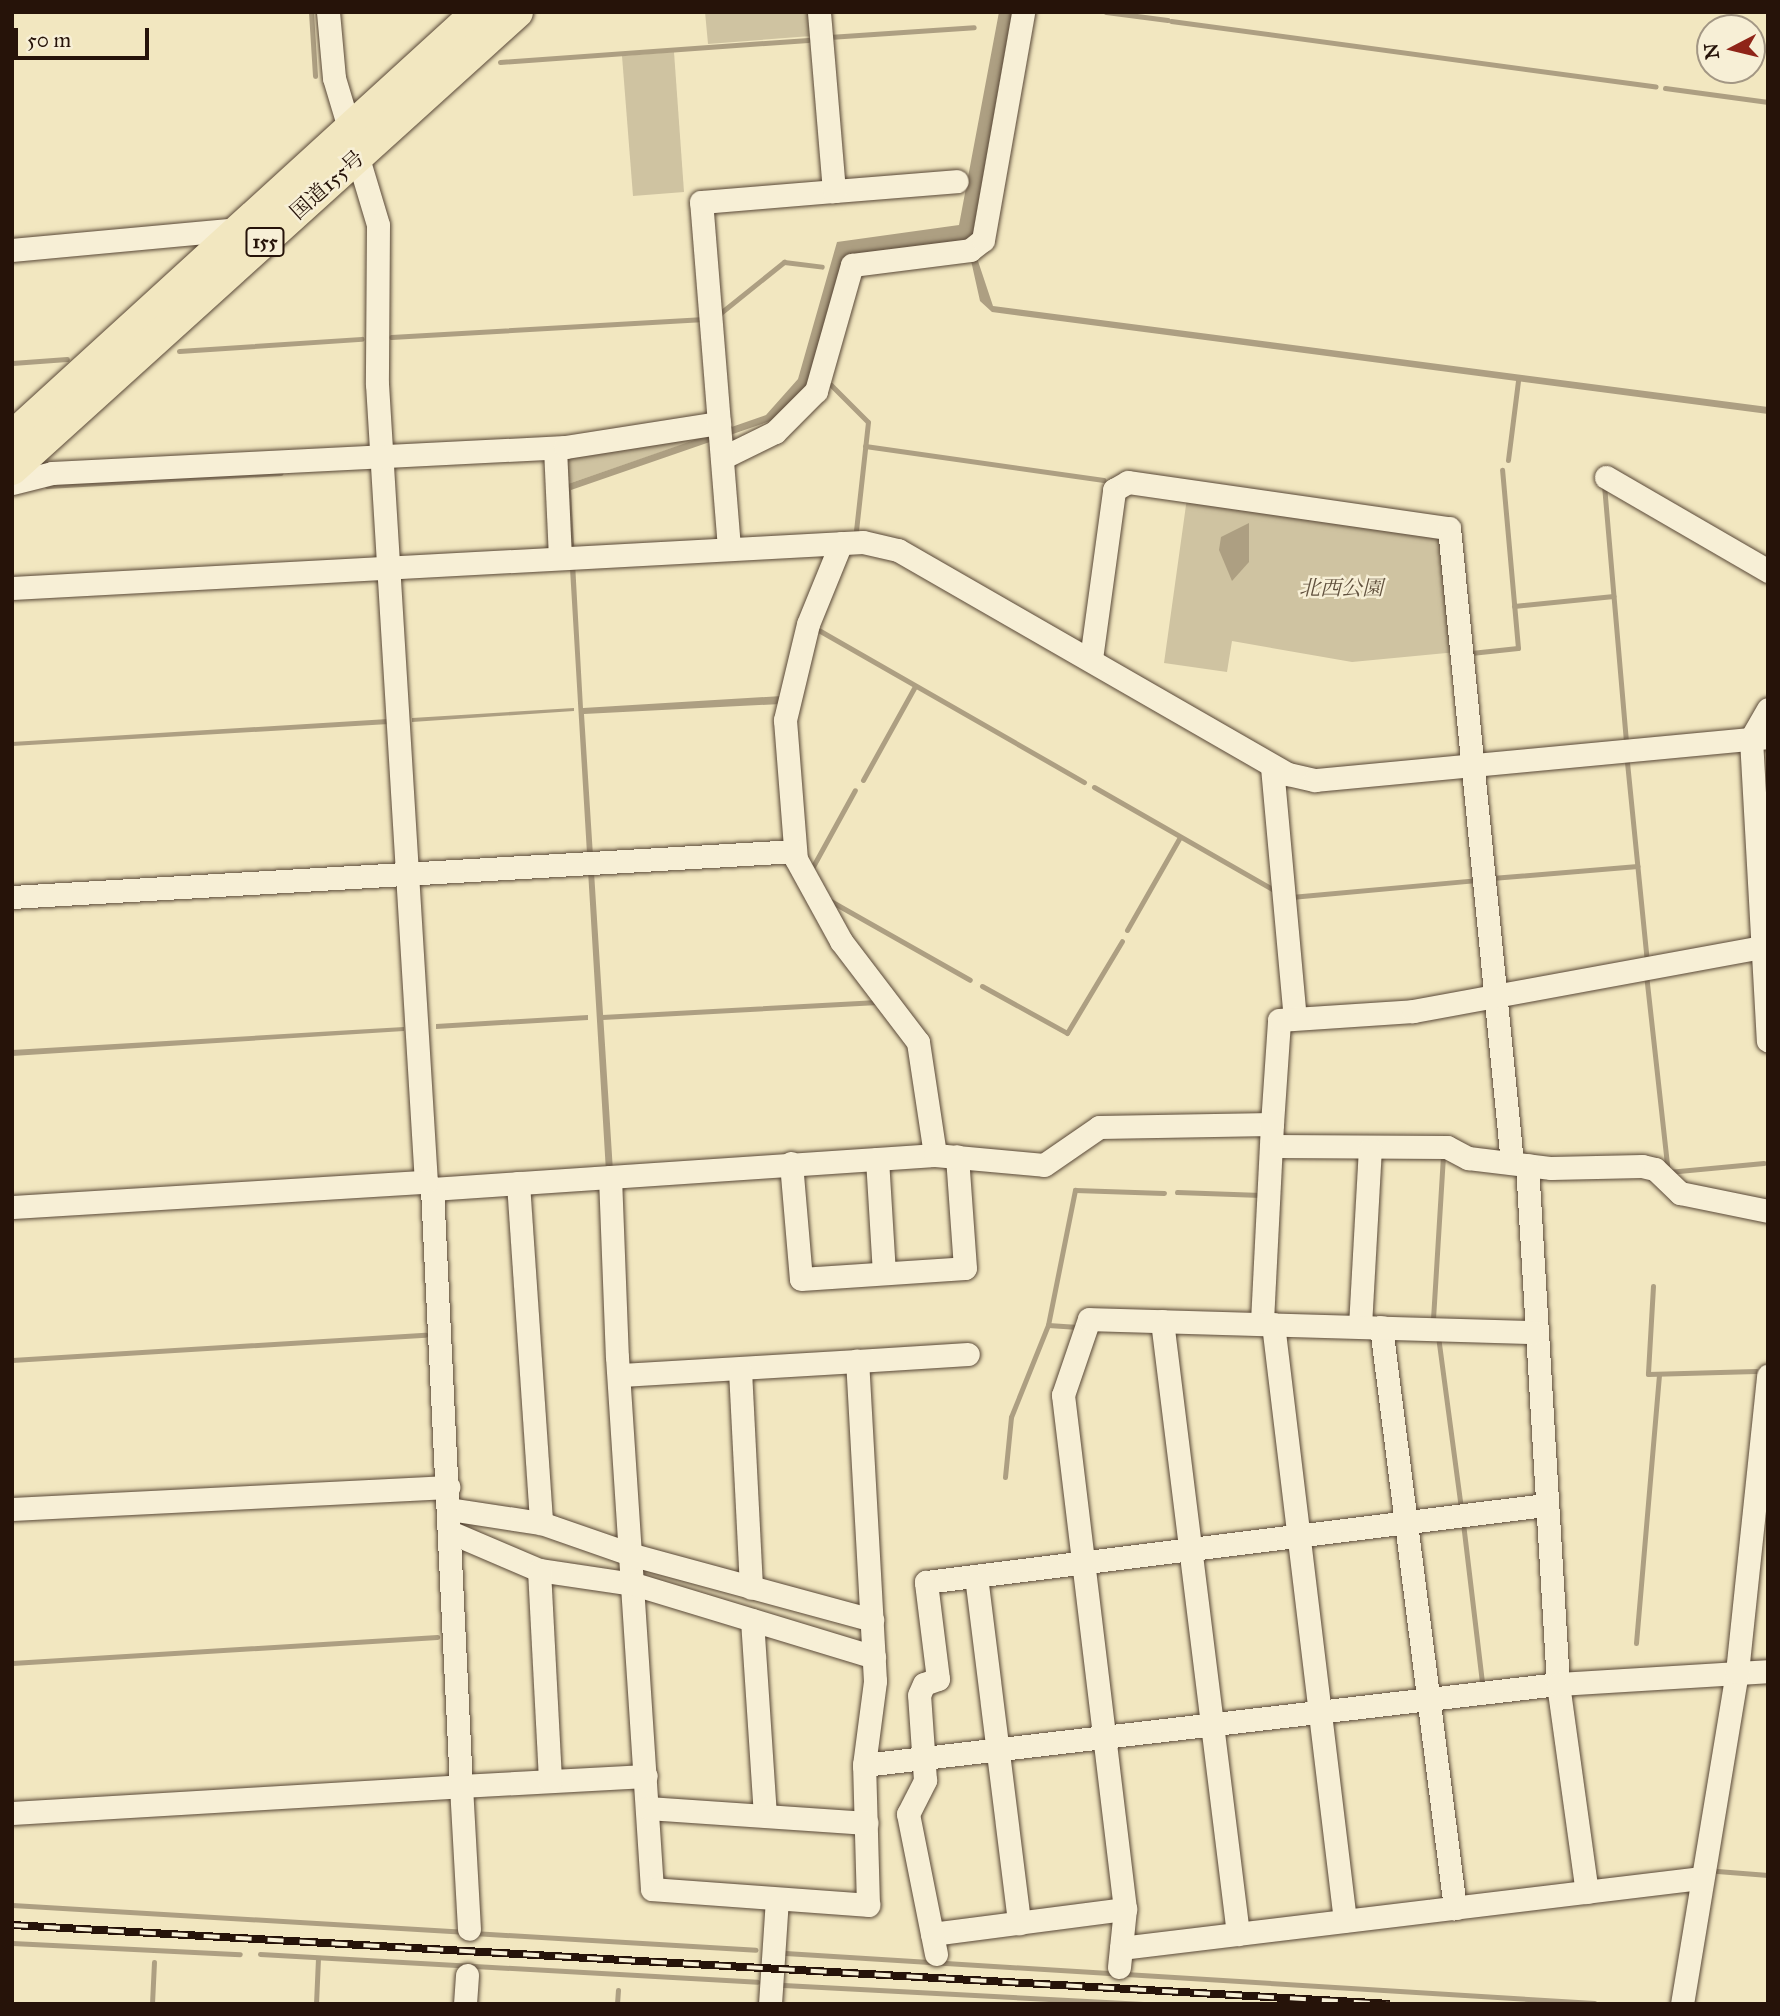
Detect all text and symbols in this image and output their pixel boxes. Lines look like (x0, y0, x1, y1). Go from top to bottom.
scale bar (18, 14, 152, 58)
north arrow (1696, 14, 1766, 84)
text: 50 m (27, 27, 71, 53)
text: N (1699, 42, 1724, 61)
street label: 国道155号 (285, 145, 369, 225)
road number: 155 (244, 226, 286, 258)
park label: 北西公園 (1299, 575, 1383, 601)

